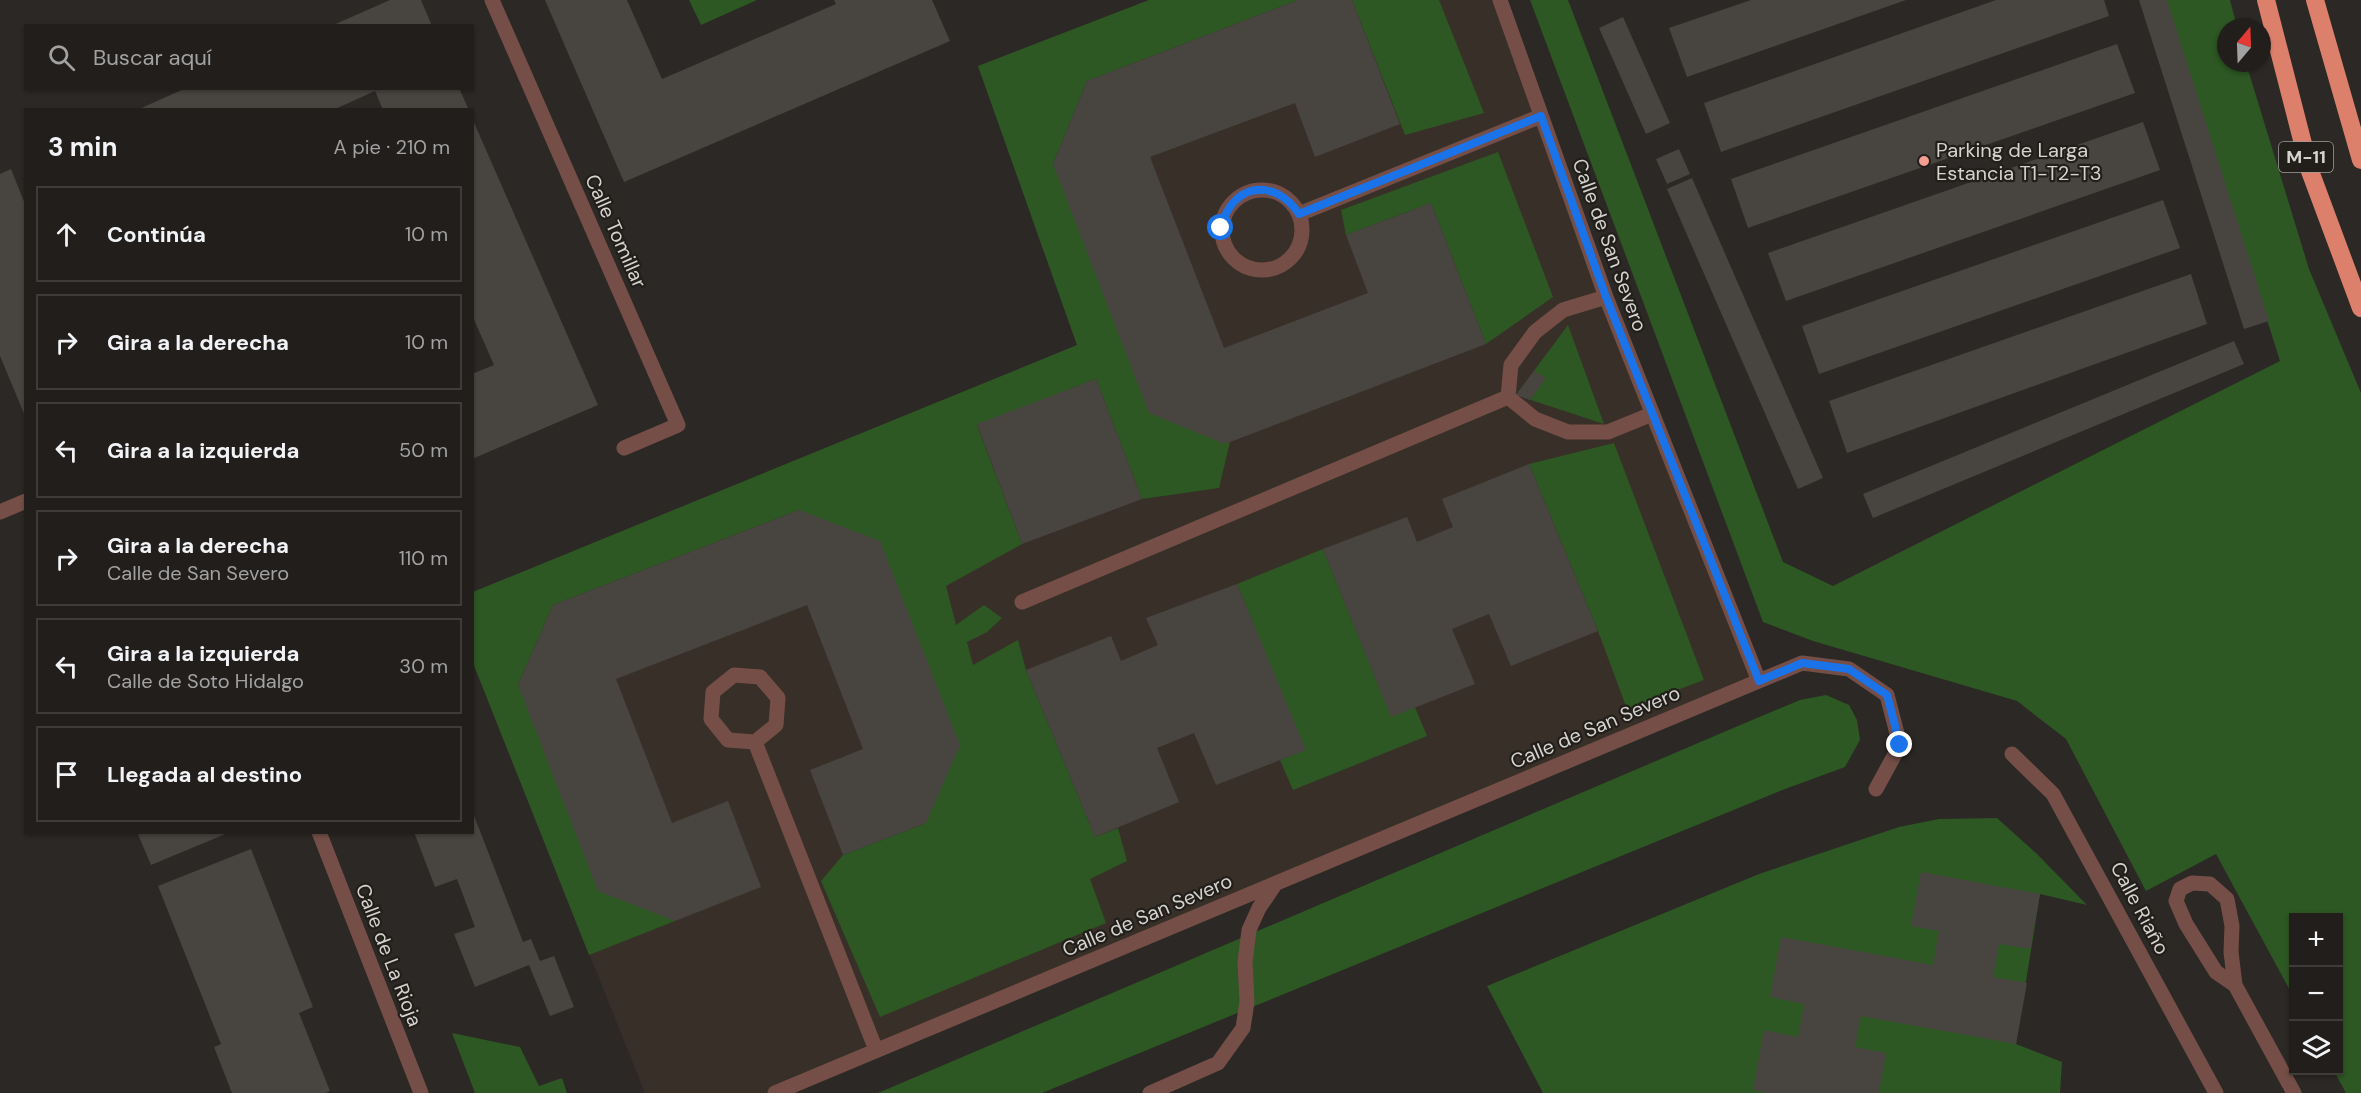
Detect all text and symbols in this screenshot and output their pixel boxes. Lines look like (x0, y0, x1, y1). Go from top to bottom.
north arrow (2217, 18, 2271, 72)
search box (24, 24, 474, 90)
icon: search (45, 41, 78, 74)
text: Buscar aquí (93, 43, 212, 72)
text: 3 min (48, 130, 117, 164)
text: A pie · 210 m (334, 134, 450, 160)
place label: Parking de Larga Estancia T1-T2-T3 (1936, 137, 2102, 186)
road number: M-11 (2279, 142, 2333, 172)
marker: Parking de Larga Estancia T1-T2-T3 (1917, 154, 1931, 168)
street label: Calle de San Severo (1567, 155, 1653, 335)
street label: Calle Tomillar (579, 170, 653, 292)
route start (1207, 214, 1233, 240)
icon: ahead (50, 218, 83, 251)
text: Continúa (107, 220, 206, 249)
text: 10 m (405, 221, 448, 247)
icon: right (50, 326, 83, 359)
text: Gira a la derecha (107, 328, 289, 357)
text: 10 m (405, 329, 448, 355)
icon: left (50, 434, 83, 467)
text: Gira a la izquierda (107, 436, 299, 465)
text: 50 m (399, 437, 448, 463)
text: Gira a la derecha (107, 531, 289, 560)
icon: right (50, 542, 83, 575)
text: 110 m (399, 545, 448, 571)
text: Calle de San Severo (107, 560, 289, 586)
text: Gira a la izquierda (107, 639, 299, 668)
icon: left (50, 650, 83, 683)
text: 30 m (399, 653, 448, 679)
text: Calle de Soto Hidalgo (107, 668, 304, 694)
street label: Calle de San Severo (1506, 679, 1684, 775)
route end (1886, 731, 1912, 757)
icon: arrive (50, 758, 83, 791)
text: Llegada al destino (107, 760, 302, 789)
street label: Calle Riaño (2105, 857, 2175, 959)
street label: Calle de San Severo (1058, 867, 1236, 963)
street label: Calle de La Rioja (350, 880, 428, 1030)
map controls (2289, 913, 2343, 1075)
button: + (2289, 913, 2343, 967)
button: − (2289, 967, 2343, 1021)
button: layers (2289, 1021, 2343, 1075)

